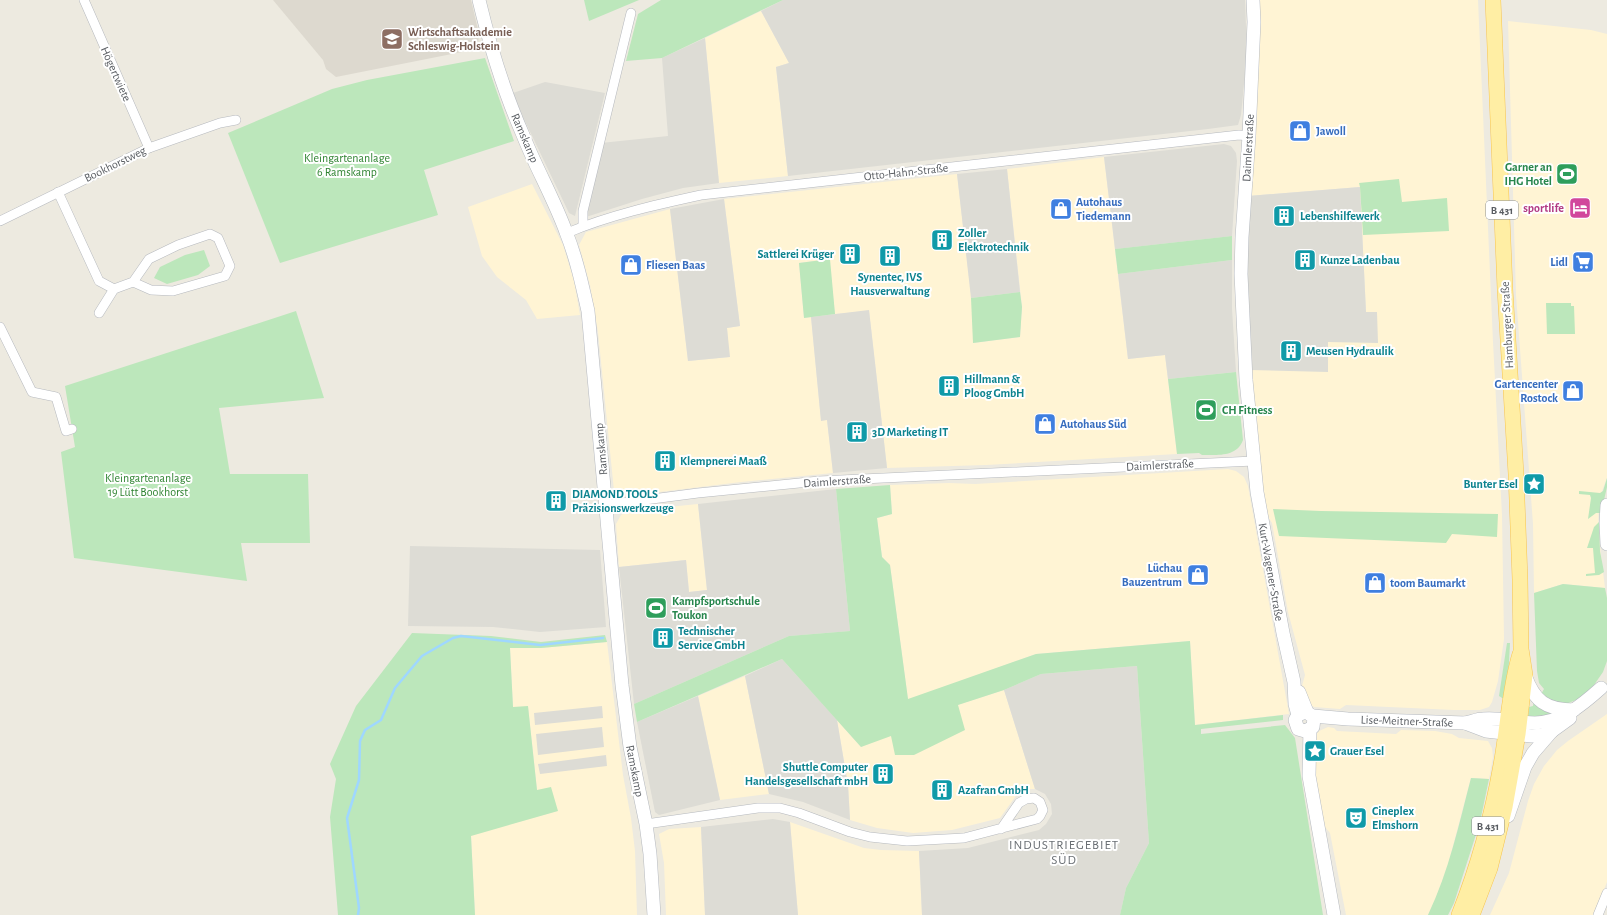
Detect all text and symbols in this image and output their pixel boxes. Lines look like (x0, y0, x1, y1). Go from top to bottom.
school or university icon: Wirtschaftsakademie Schleswig-Holstein (379, 26, 405, 52)
place label: Wirtschaftsakademie Schleswig-Holstein (408, 26, 512, 52)
street label: Högertwiete (99, 45, 133, 103)
street label: Ramskamp (509, 112, 541, 164)
street label: Daimlerstraße (1240, 114, 1256, 182)
shop icon: Jawoll (1287, 118, 1313, 144)
place label: Jawoll (1316, 125, 1346, 137)
street label: Bookhorstweg (82, 144, 148, 184)
park label: Kleingartenanlage 6 Ramskamp (304, 152, 390, 178)
place label: Garner an IHG Hotel (1504, 161, 1552, 187)
sports icon: Garner an IHG Hotel (1554, 161, 1580, 187)
street label: Otto-Hahn-Straße (863, 162, 949, 182)
hotel icon: sportlife (1567, 195, 1593, 221)
shop icon: Autohaus Tiedemann (1048, 196, 1074, 222)
place label: Autohaus Tiedemann (1076, 196, 1131, 222)
road number: B 431 (1486, 201, 1518, 219)
place label: sportlife (1523, 202, 1564, 214)
building icon: Lebenshilfewerk (1271, 203, 1297, 229)
place label: Lebenshilfewerk (1300, 210, 1380, 222)
building icon: Zoller Elektrotechnik (929, 227, 955, 253)
place label: Zoller Elektrotechnik (958, 227, 1029, 253)
building icon: Sattlerei Krüger (837, 241, 863, 267)
building icon: Synentec, IVS Hausverwaltung (877, 243, 903, 269)
building icon: Kunze Ladenbau (1292, 247, 1318, 273)
place label: Sattlerei Krüger (758, 248, 835, 260)
supermarket icon: Lidl (1570, 249, 1596, 275)
shop icon: Fliesen Baas (618, 252, 644, 278)
place label: Kunze Ladenbau (1320, 254, 1400, 266)
place label: Lidl (1550, 256, 1568, 268)
place label: Fliesen Baas (646, 259, 705, 271)
place label: Synentec, IVS Hausverwaltung (850, 271, 931, 297)
street label: Hamburger Straße (1499, 281, 1515, 369)
building icon: Meusen Hydraulik (1278, 338, 1304, 364)
place label: Meusen Hydraulik (1306, 345, 1394, 358)
building icon: Hillmann & Ploog GmbH (936, 373, 962, 399)
place label: Hillmann & Ploog GmbH (964, 373, 1024, 399)
place label: Gartencenter Rostock (1495, 378, 1559, 404)
shop icon: Gartencenter Rostock (1560, 378, 1586, 404)
sports icon: CH Fitness (1193, 397, 1219, 423)
place label: CH Fitness (1222, 404, 1273, 416)
shop icon: Autohaus Süd (1032, 411, 1058, 437)
place label: Autohaus Süd (1060, 418, 1127, 430)
building icon: 3D Marketing IT (844, 419, 870, 445)
street label: Ramskamp (593, 422, 609, 476)
place label: 3D Marketing IT (872, 426, 948, 438)
building icon: Klempnerei Maaß (652, 448, 678, 474)
place label: Klempnerei Maaß (680, 455, 767, 467)
street label: Daimlerstraße (1126, 457, 1194, 473)
place icon: Bunter Esel (1521, 471, 1547, 497)
park label: Kleingartenanlage 19 Lütt Bookhorst (105, 472, 191, 498)
street label: Daimlerstraße (803, 473, 871, 489)
place label: Bunter Esel (1463, 478, 1518, 490)
building icon: DIAMOND TOOLS Präzisionswerkzeuge (543, 488, 569, 514)
place label: DIAMOND TOOLS Präzisionswerkzeuge (572, 488, 674, 514)
street label: Kurt-Wagener-Straße (1256, 522, 1286, 622)
place label: Lüchau Bauzentrum (1122, 562, 1183, 588)
shop icon: Lüchau Bauzentrum (1185, 562, 1211, 588)
shop icon: toom Baumarkt (1362, 570, 1388, 596)
place label: toom Baumarkt (1390, 577, 1466, 589)
sports icon: Kampfsportschule Toukon (643, 595, 669, 621)
place label: Kampfsportschule Toukon (672, 595, 760, 621)
building icon: Technischer Service GmbH (650, 625, 676, 651)
place label: Technischer Service GmbH (678, 625, 745, 651)
street label: Lise-Meitner-Straße (1361, 713, 1453, 729)
place icon: Grauer Esel (1302, 738, 1328, 764)
street label: Ramskamp (624, 744, 646, 798)
place label: Grauer Esel (1330, 745, 1384, 757)
place label: Shuttle Computer Handelsgesellschaft mbH (745, 761, 869, 787)
building icon: Shuttle Computer Handelsgesellschaft mbH (870, 761, 896, 787)
building icon: Azafran GmbH (929, 777, 955, 803)
place label: Azafran GmbH (958, 784, 1029, 796)
theatre icon: Cineplex Elmshorn (1343, 805, 1369, 831)
place label: Cineplex Elmshorn (1372, 805, 1418, 831)
road number: B 431 (1472, 817, 1504, 835)
district label: INDUSTRIEGEBIET SÜD (1009, 839, 1119, 867)

